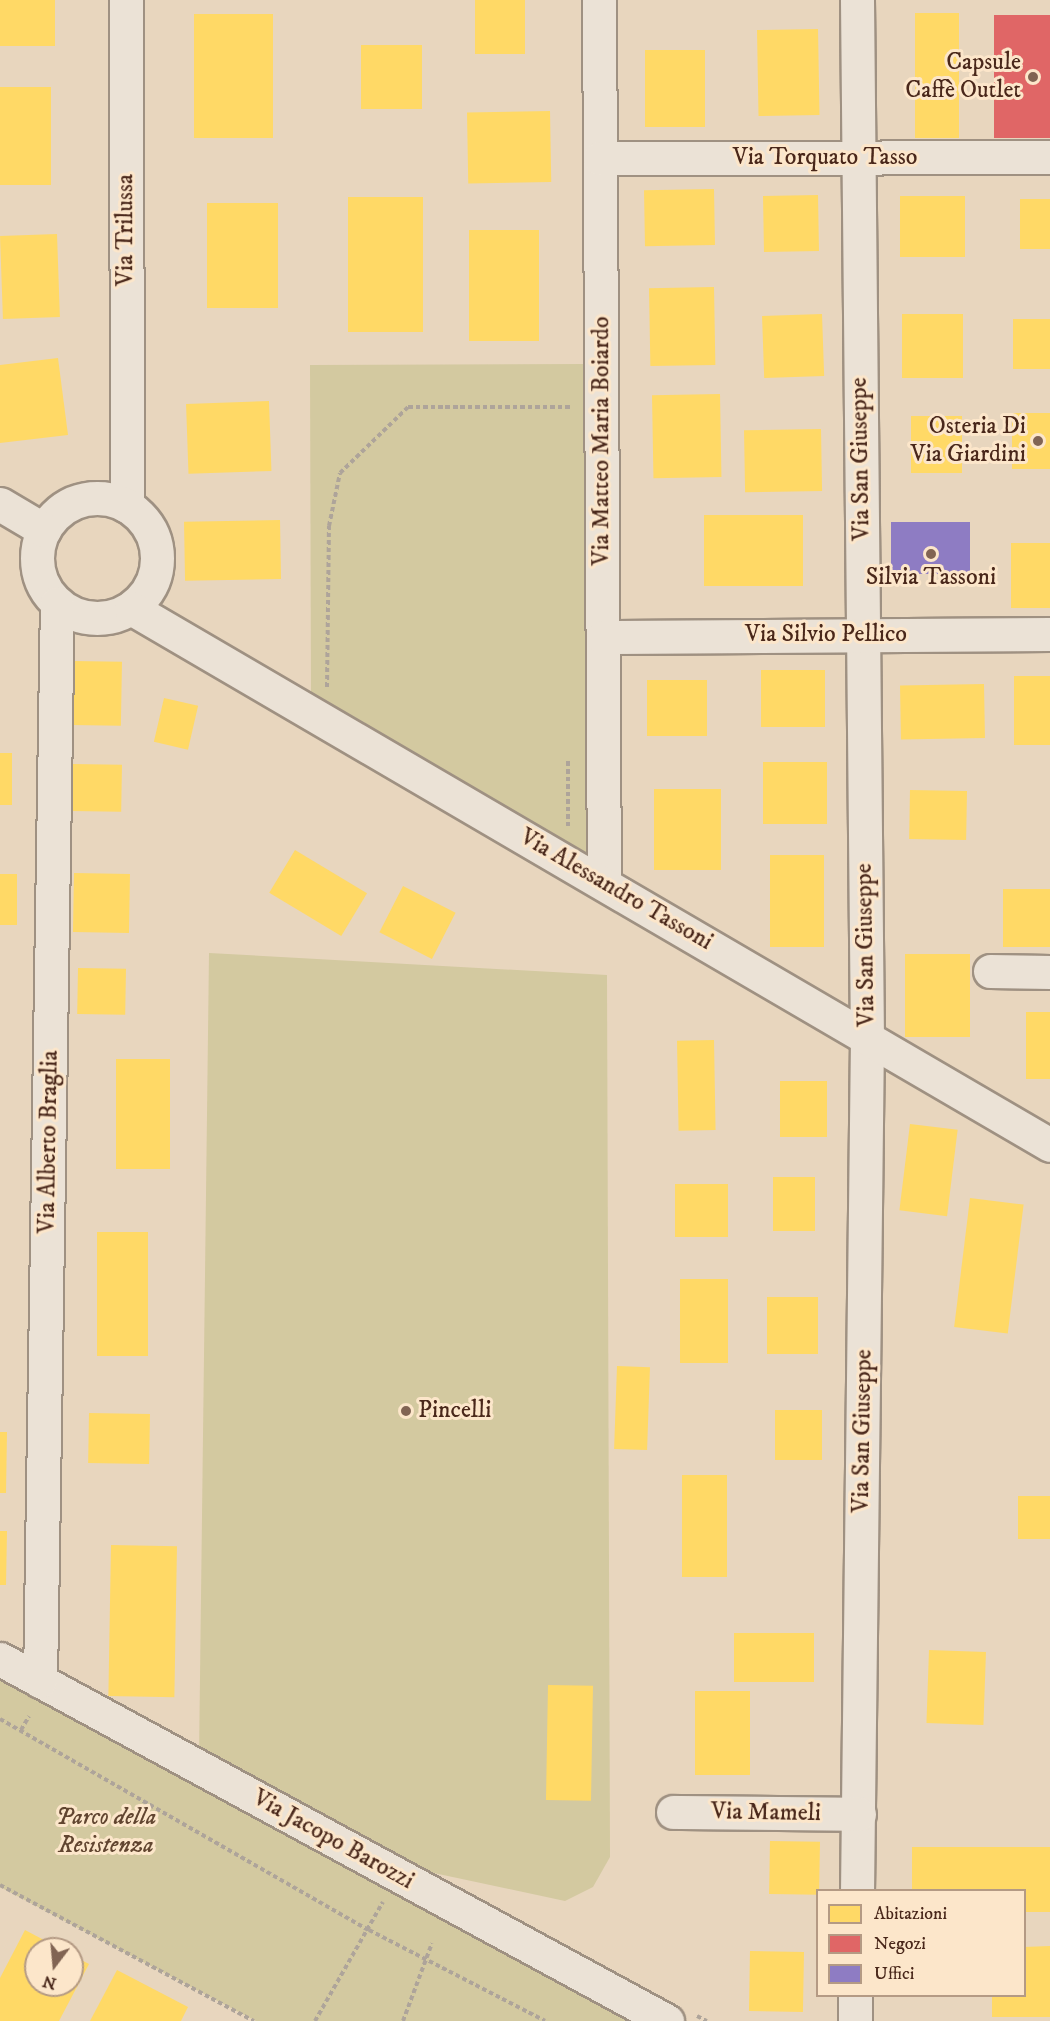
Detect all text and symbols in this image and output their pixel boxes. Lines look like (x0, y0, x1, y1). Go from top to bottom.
place label: Capsule Caffè Outlet (905, 49, 1021, 105)
marker: Capsule Caffè Outlet (1026, 70, 1040, 84)
street label: Via Torquato Tasso (733, 144, 917, 172)
street label: Via Trilussa (112, 174, 140, 286)
street label: Via Matteo Maria Boiardo (588, 316, 616, 566)
street label: Via San Giuseppe (845, 377, 877, 541)
place label: Osteria Di Via Giardini (911, 413, 1026, 469)
marker: Osteria Di Via Giardini (1031, 434, 1045, 448)
marker: Silvia Tassoni (924, 547, 938, 561)
place label: Silvia Tassoni (866, 564, 996, 592)
street label: Via Silvio Pellico (745, 621, 907, 649)
street label: Via Alessandro Tassoni (514, 823, 718, 957)
street label: Via San Giuseppe (850, 863, 882, 1027)
street label: Via Alberto Braglia (33, 1050, 65, 1234)
street label: Via San Giuseppe (847, 1349, 879, 1513)
place label: Pincelli (418, 1397, 491, 1425)
marker: Pincelli (399, 1404, 413, 1418)
street label: Via Jacopo Barozzi (247, 1784, 419, 1896)
street label: Via Mameli (711, 1798, 821, 1828)
park label: Parco della Resistenza (56, 1804, 156, 1860)
legend (816, 1889, 1026, 1997)
text: Abitazioni (874, 1903, 947, 1925)
text: Negozi (874, 1933, 926, 1955)
north arrow (24, 1937, 84, 1997)
text: Uffici (874, 1963, 914, 1985)
text: N (41, 1971, 59, 1994)

